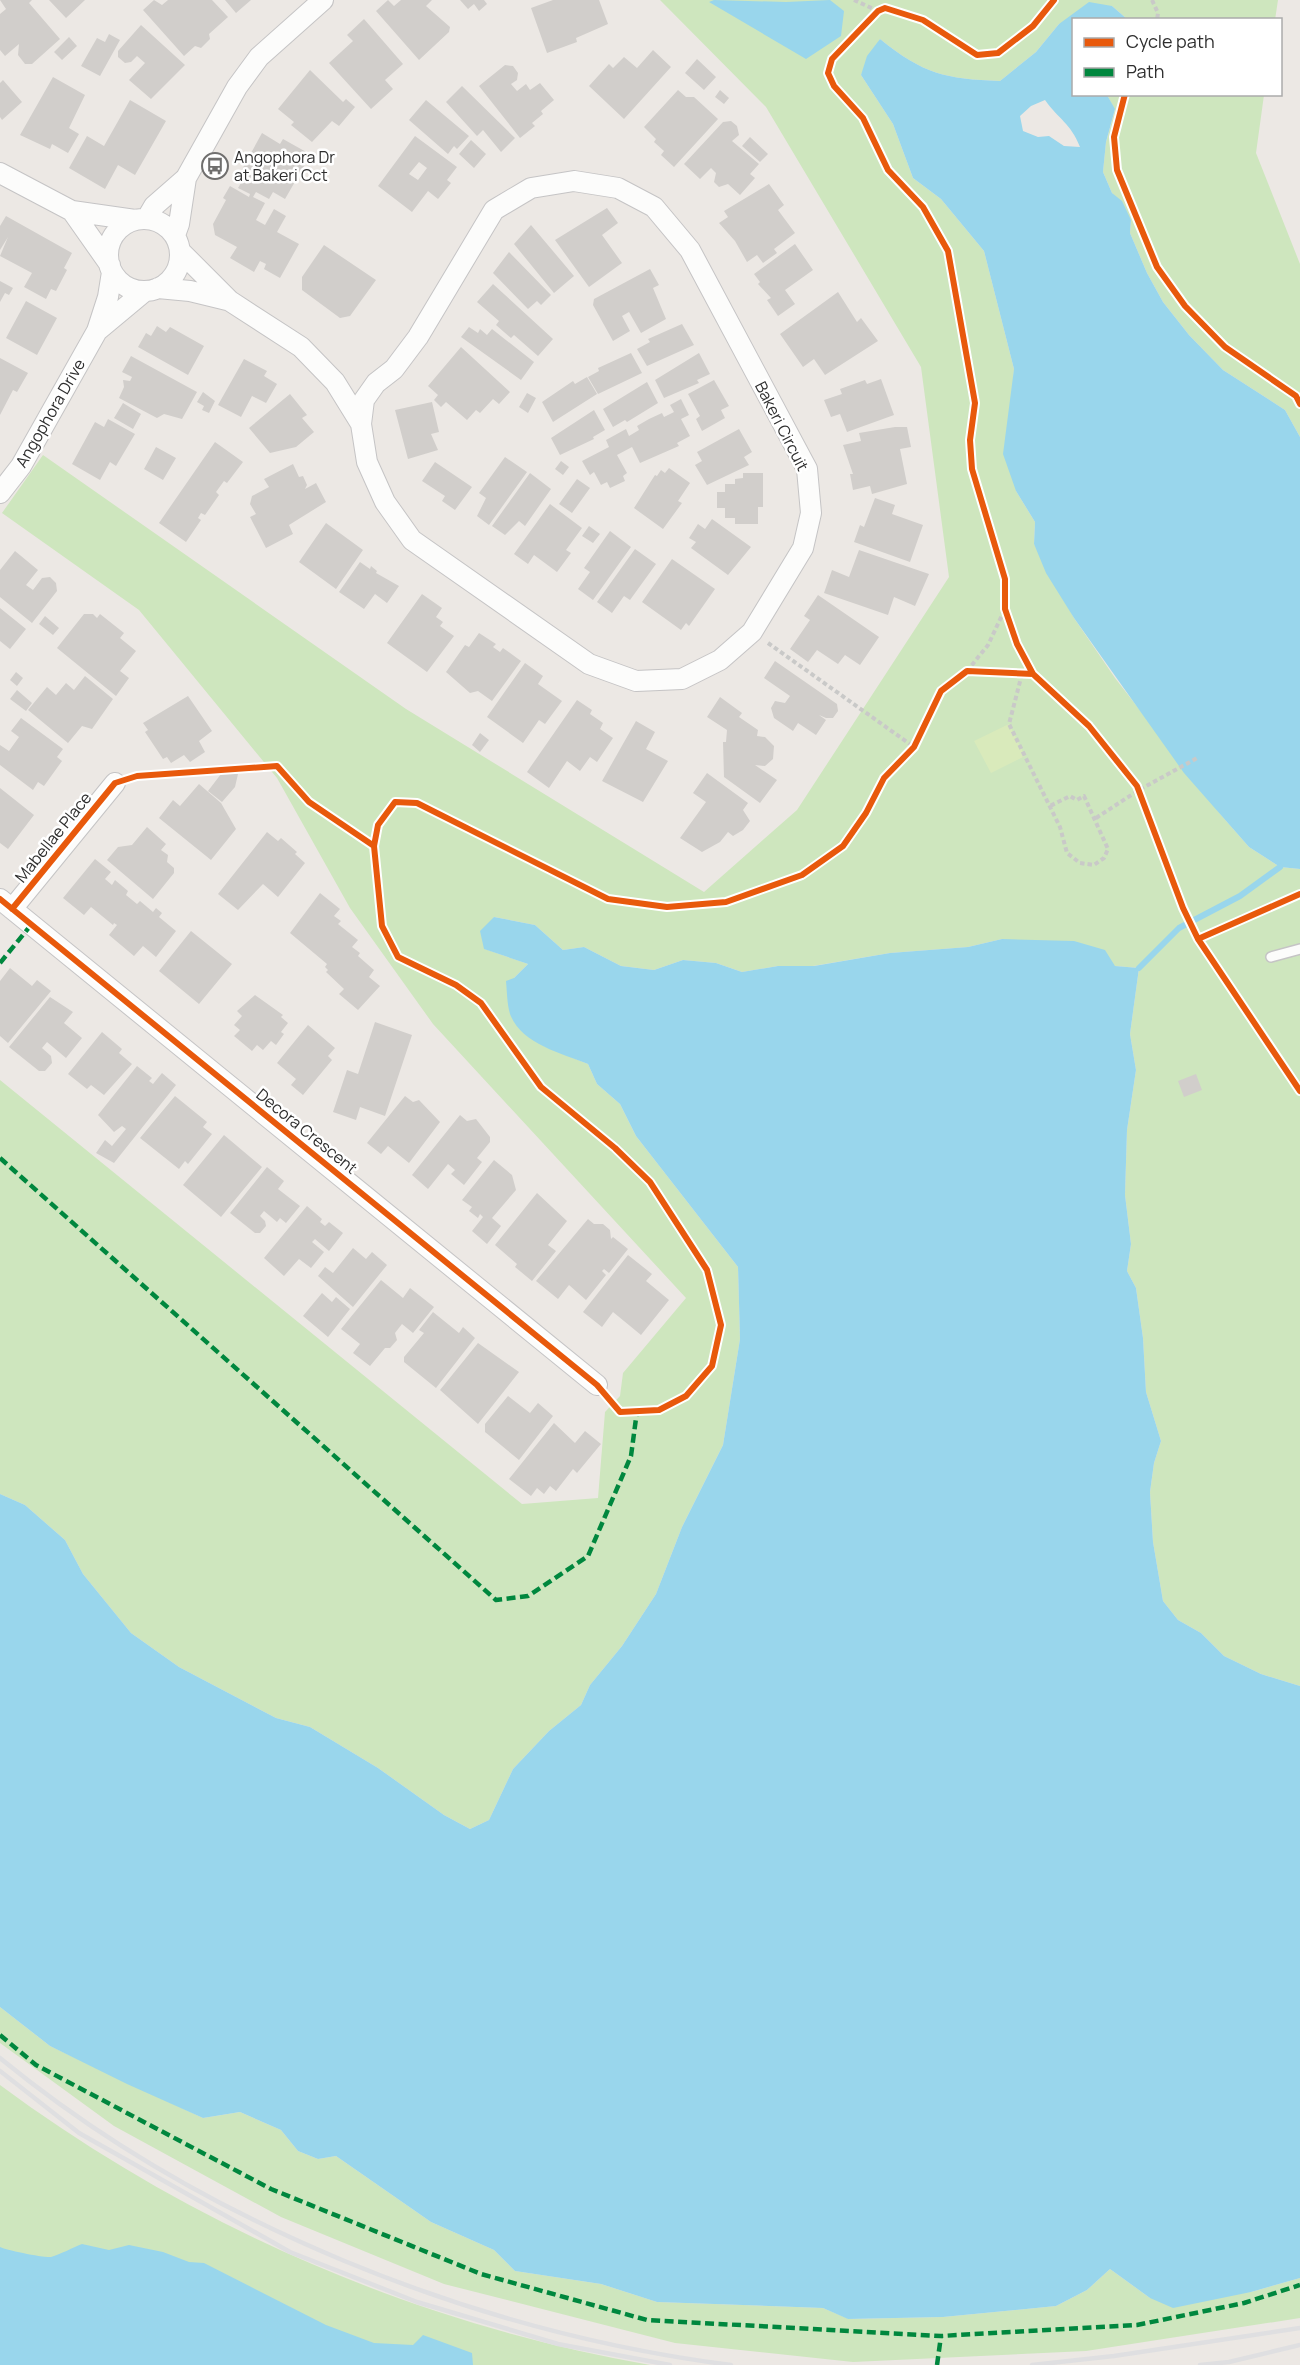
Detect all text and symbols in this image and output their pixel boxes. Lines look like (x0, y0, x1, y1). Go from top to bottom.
legend (1072, 18, 1282, 96)
text: Cycle path (1126, 29, 1215, 53)
text: Path (1126, 59, 1164, 83)
place label: Angophora Dr at Bakeri Cct (234, 146, 335, 186)
bus stop icon: Angophora Dr at Bakeri Cct (200, 151, 230, 181)
street label: Angophora Drive (10, 355, 90, 471)
street label: Bakeri Circuit (750, 377, 814, 475)
street label: Mabellae Place (10, 787, 96, 887)
street label: Decora Crescent (252, 1083, 362, 1179)

